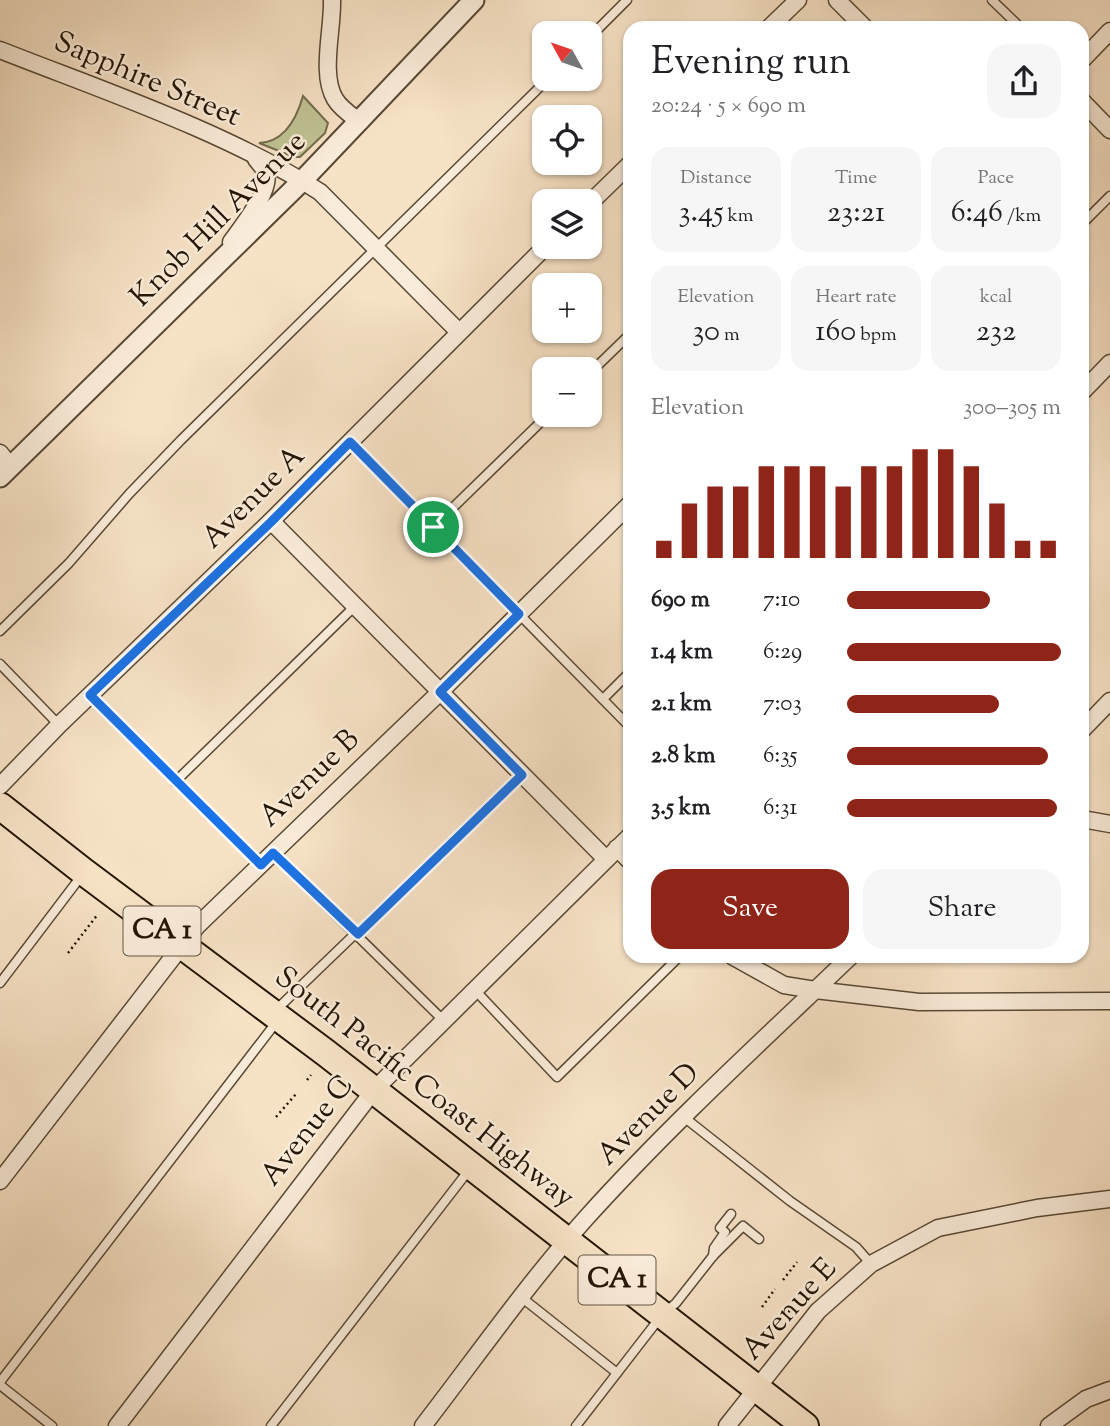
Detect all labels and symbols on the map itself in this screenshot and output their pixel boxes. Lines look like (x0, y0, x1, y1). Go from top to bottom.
street label: Sapphire Street (47, 21, 247, 139)
north arrow (532, 21, 602, 91)
street label: Knob Hill Avenue (121, 122, 317, 318)
street label: Avenue A (192, 436, 316, 560)
pin (403, 497, 463, 557)
street label: Avenue B (250, 720, 370, 838)
road number: CA 1 (124, 906, 200, 956)
street label: South Pacific Coast Highway (265, 957, 583, 1219)
street label: Avenue D (588, 1054, 710, 1176)
street label: Avenue C (251, 1066, 365, 1196)
street label: Avenue E (732, 1249, 848, 1371)
road number: CA 1 (578, 1256, 656, 1304)

